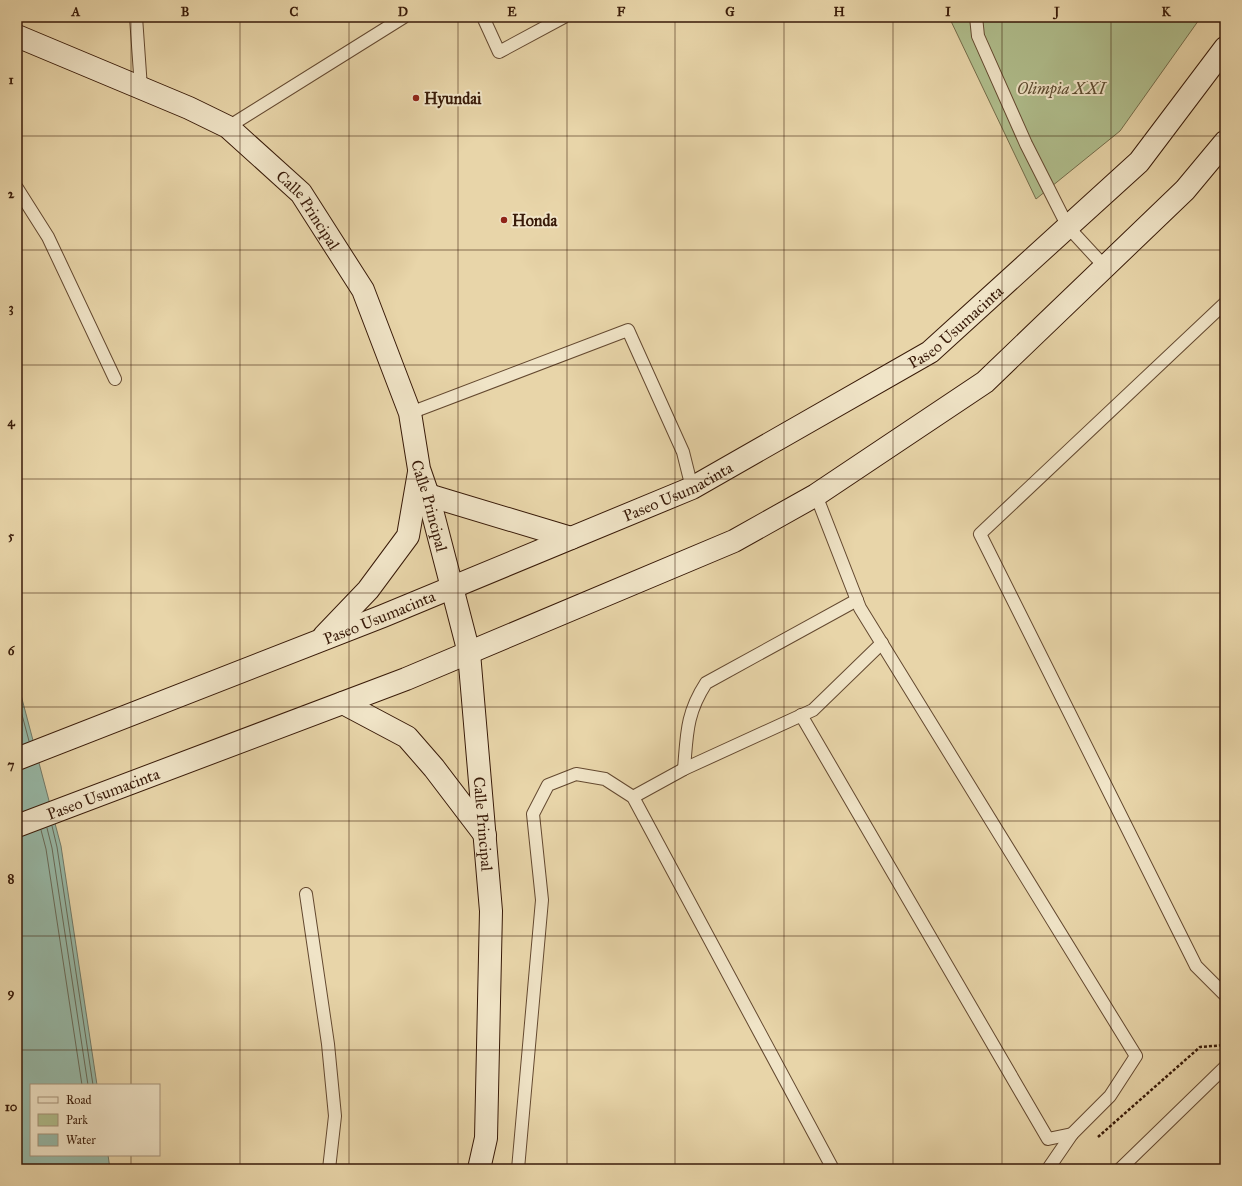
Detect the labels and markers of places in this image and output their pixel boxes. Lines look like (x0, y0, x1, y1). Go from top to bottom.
place label: Hyundai (424, 89, 482, 109)
marker: Hyundai (411, 93, 421, 103)
place label: Honda (512, 211, 559, 230)
marker: Honda (499, 215, 509, 225)

